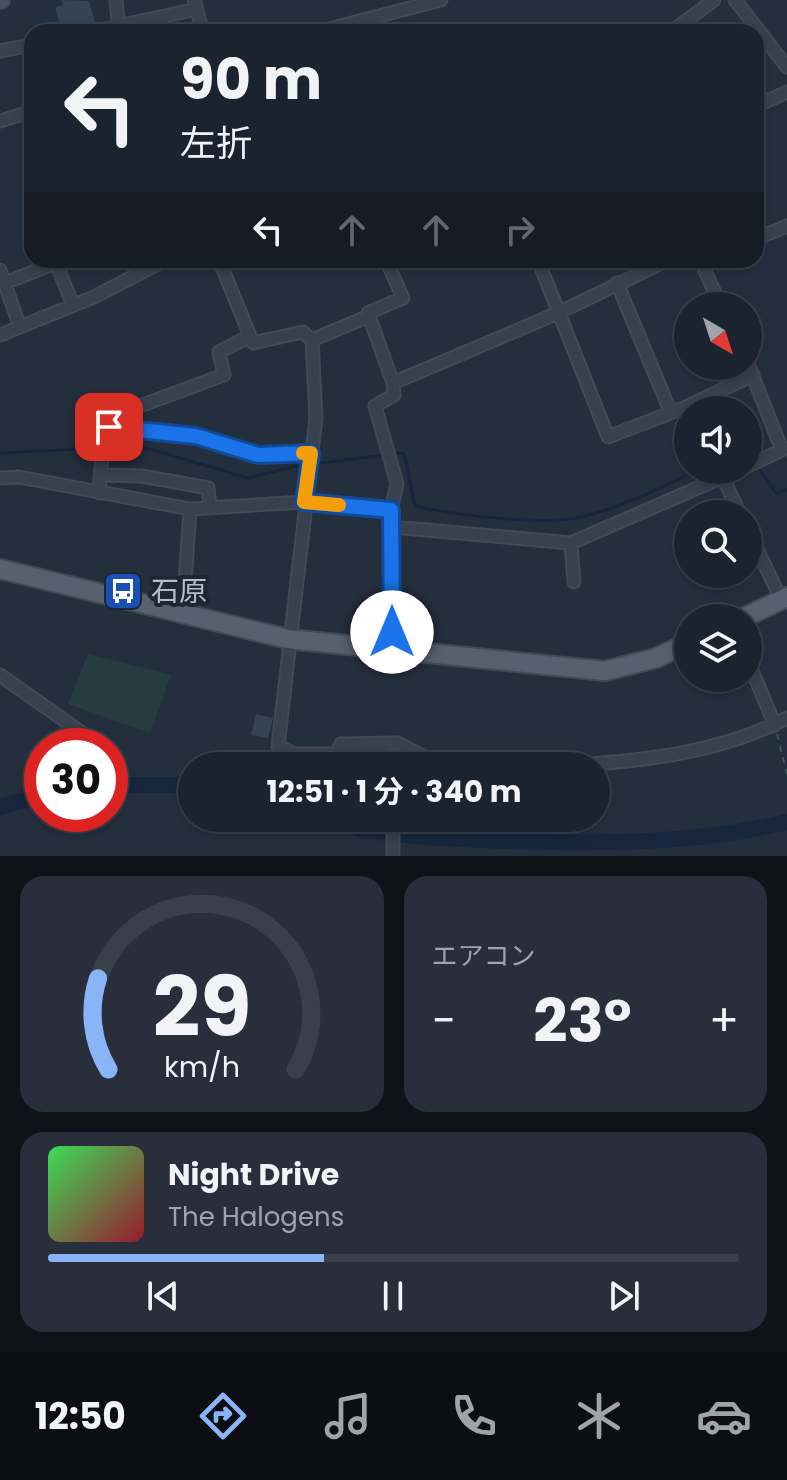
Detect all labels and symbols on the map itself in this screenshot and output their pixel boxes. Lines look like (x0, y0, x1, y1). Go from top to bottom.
north arrow (674, 292, 762, 380)
pin (75, 393, 143, 461)
bus stop icon: 石原 (102, 570, 144, 612)
place label: 石原 (151, 572, 207, 611)
position arrow (350, 590, 434, 674)
speed limit sign: 30 (24, 728, 128, 832)

